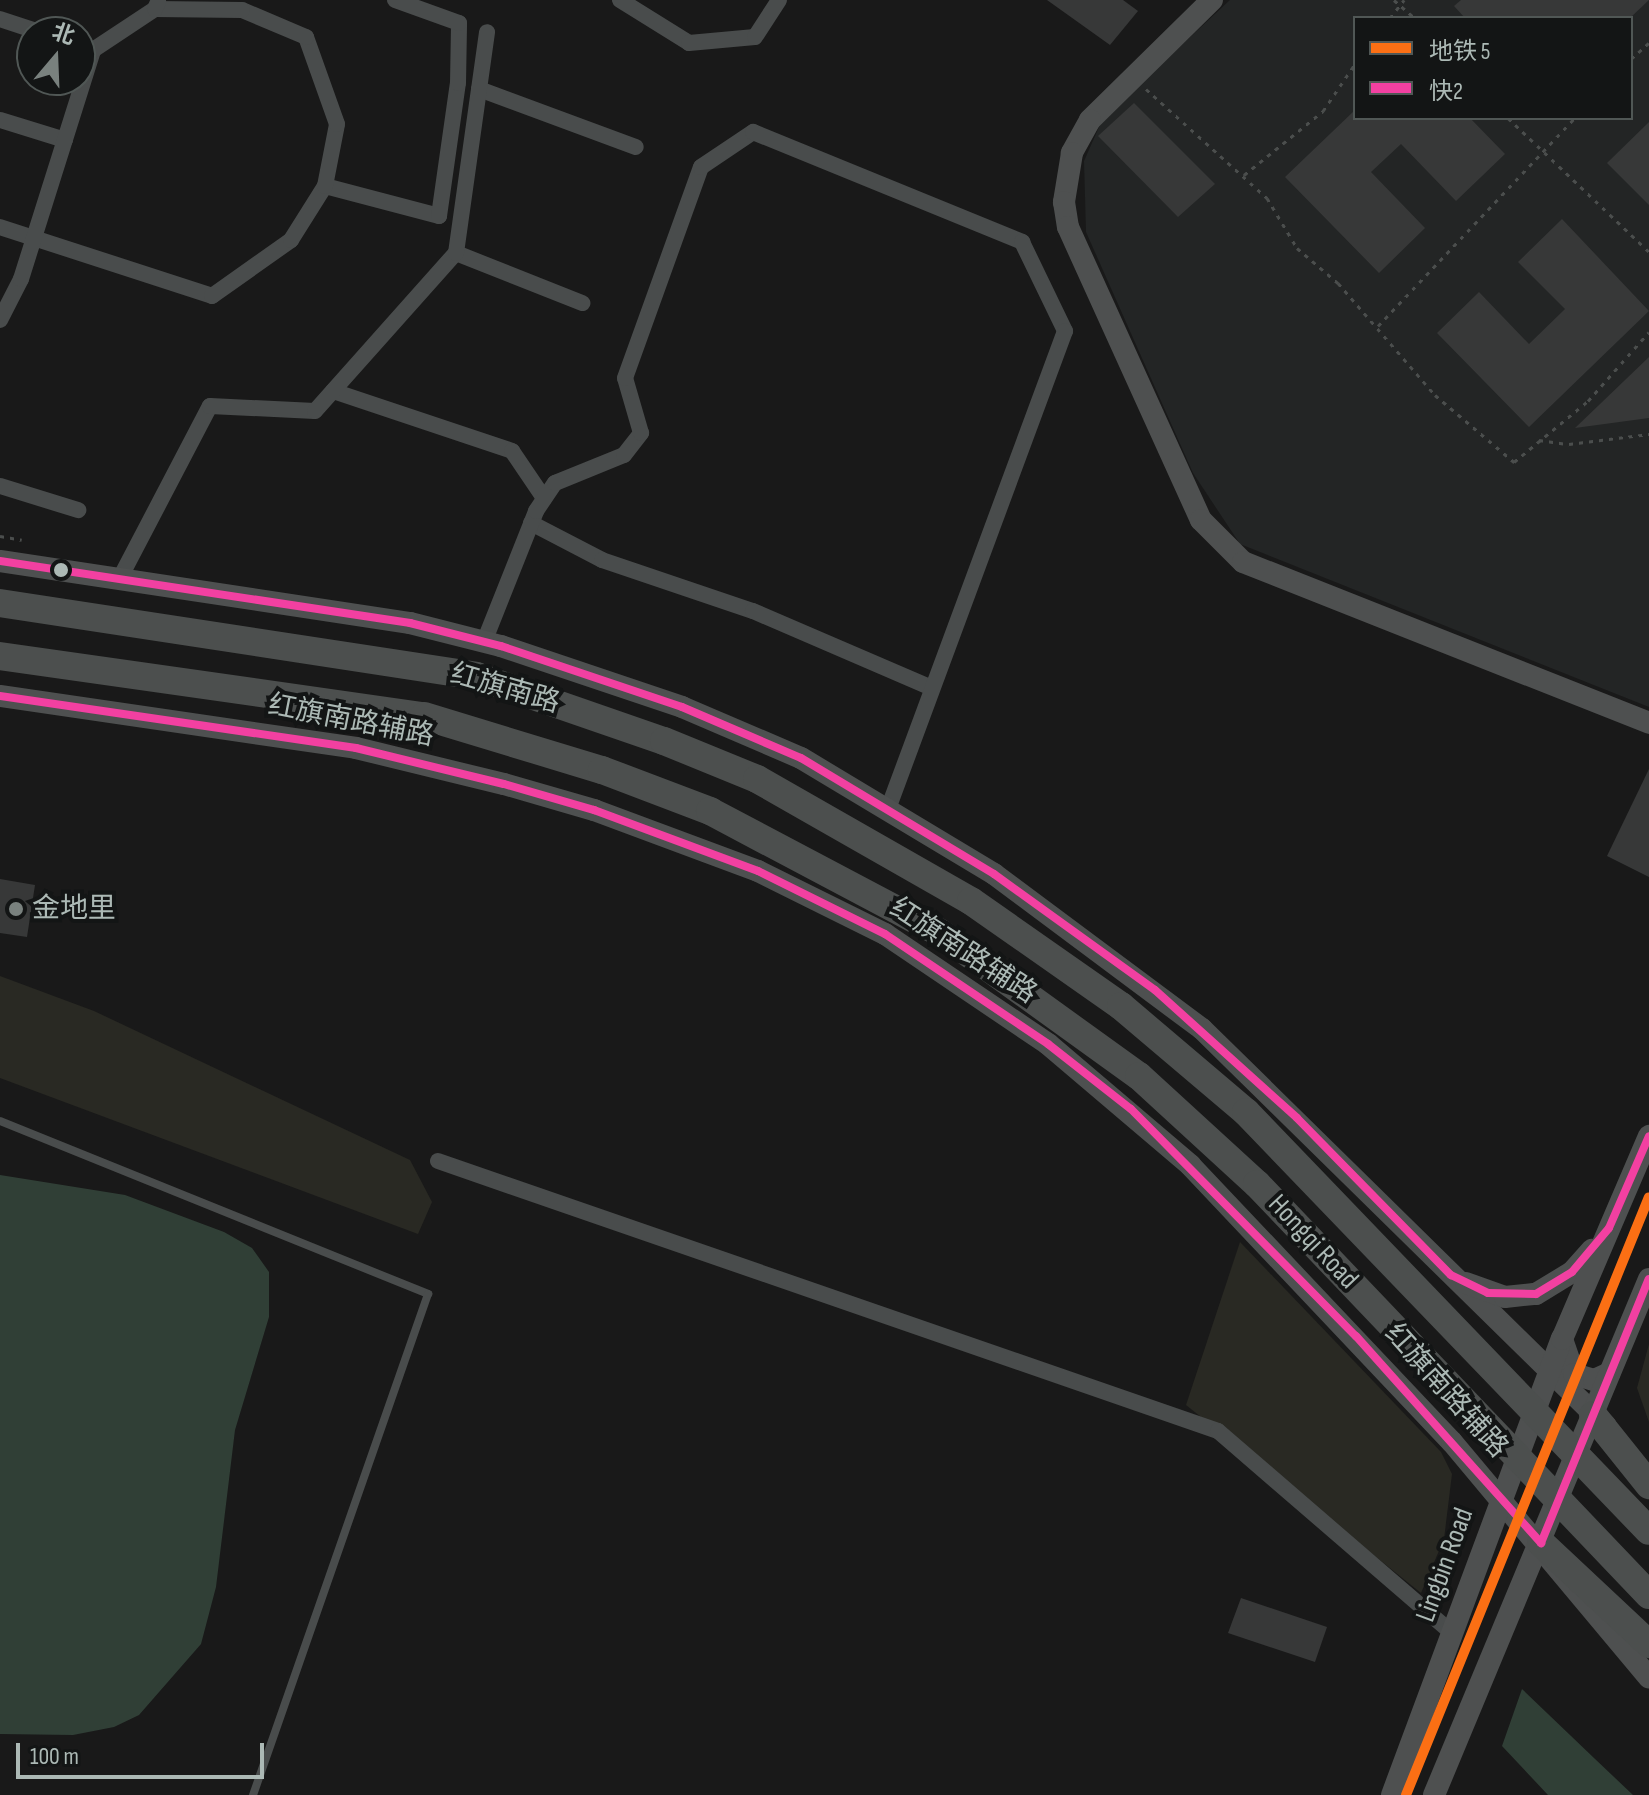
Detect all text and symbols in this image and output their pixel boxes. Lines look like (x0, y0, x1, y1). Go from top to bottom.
north arrow (16, 16, 96, 96)
legend (1353, 16, 1633, 120)
text: 北 (49, 18, 78, 51)
text: 地铁 5 (1429, 37, 1490, 66)
text: 快2 (1429, 77, 1463, 106)
unlabelled marker (53, 562, 69, 578)
street label: 红旗南路 (447, 657, 563, 721)
street label: 红旗南路辅路 (265, 688, 437, 754)
street label: 红旗南路辅路 (883, 891, 1043, 1011)
place label: 金地里 (32, 892, 116, 926)
marker: 金地里 (7, 900, 25, 918)
street label: Hongqi Road (1261, 1188, 1365, 1296)
street label: 红旗南路辅路 (1377, 1317, 1515, 1465)
street label: Lingbin Road (1409, 1504, 1481, 1626)
scale bar (20, 1727, 268, 1777)
text: 100 m (30, 1742, 79, 1771)

